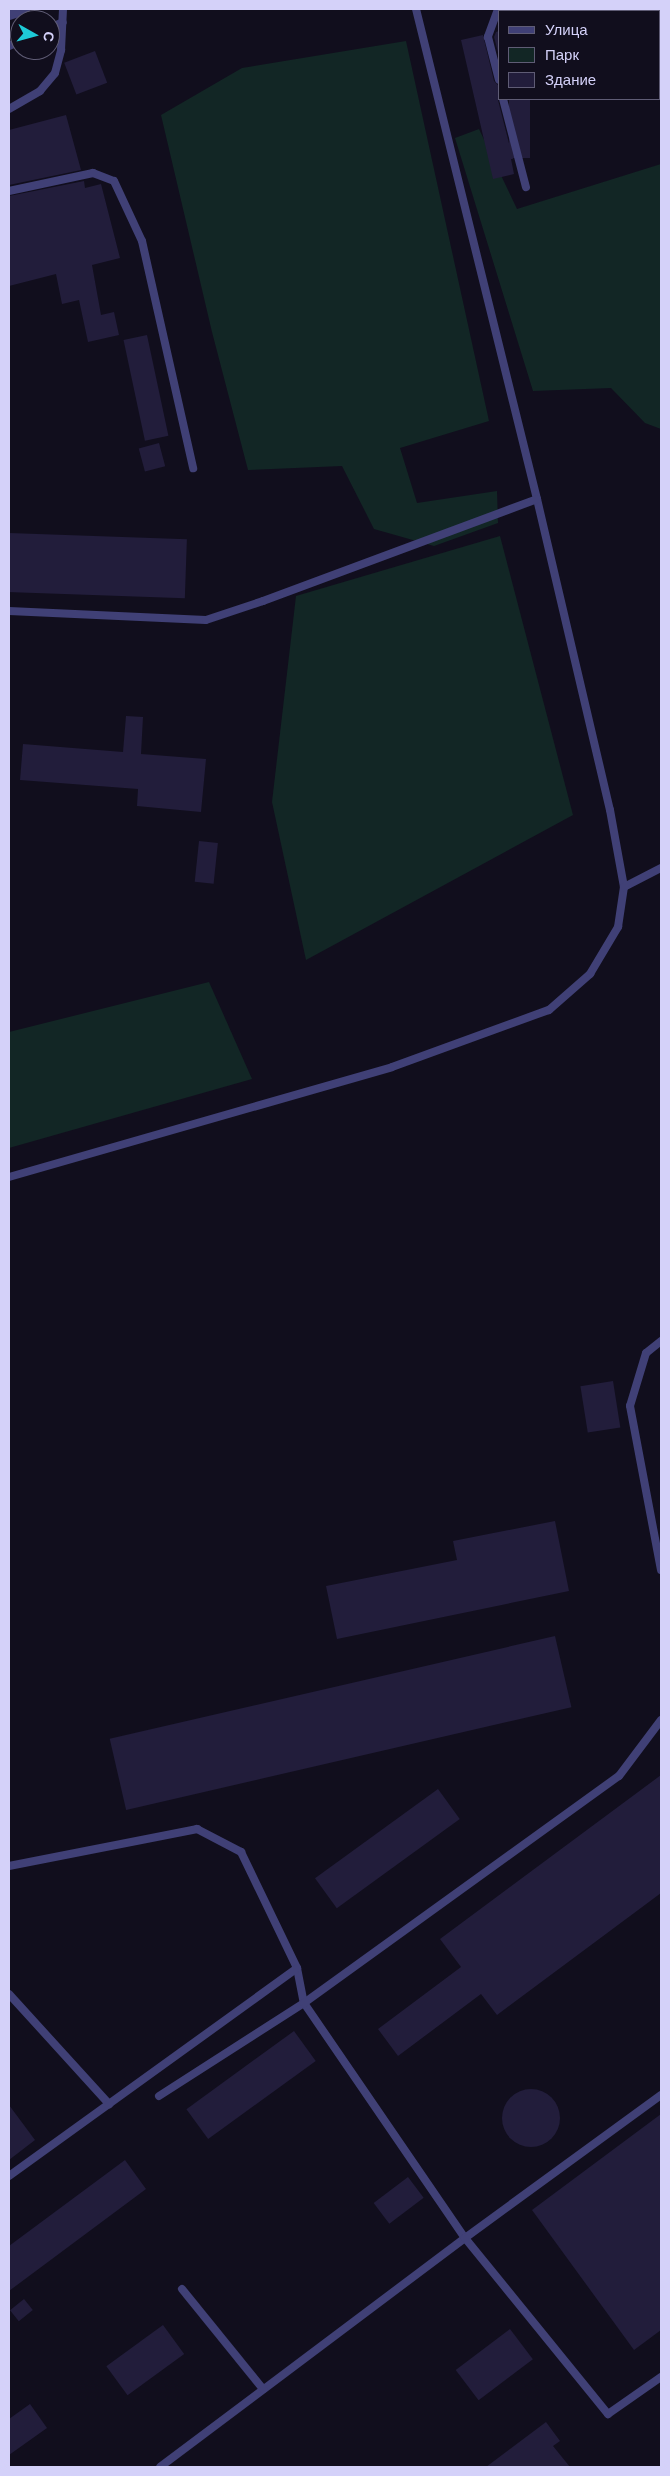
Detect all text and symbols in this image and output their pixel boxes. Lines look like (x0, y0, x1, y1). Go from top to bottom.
north arrow (10, 10, 60, 60)
legend (498, 10, 660, 100)
text: Улица (545, 21, 588, 38)
text: С (40, 31, 57, 43)
text: Парк (545, 46, 579, 63)
text: Здание (545, 71, 596, 88)

